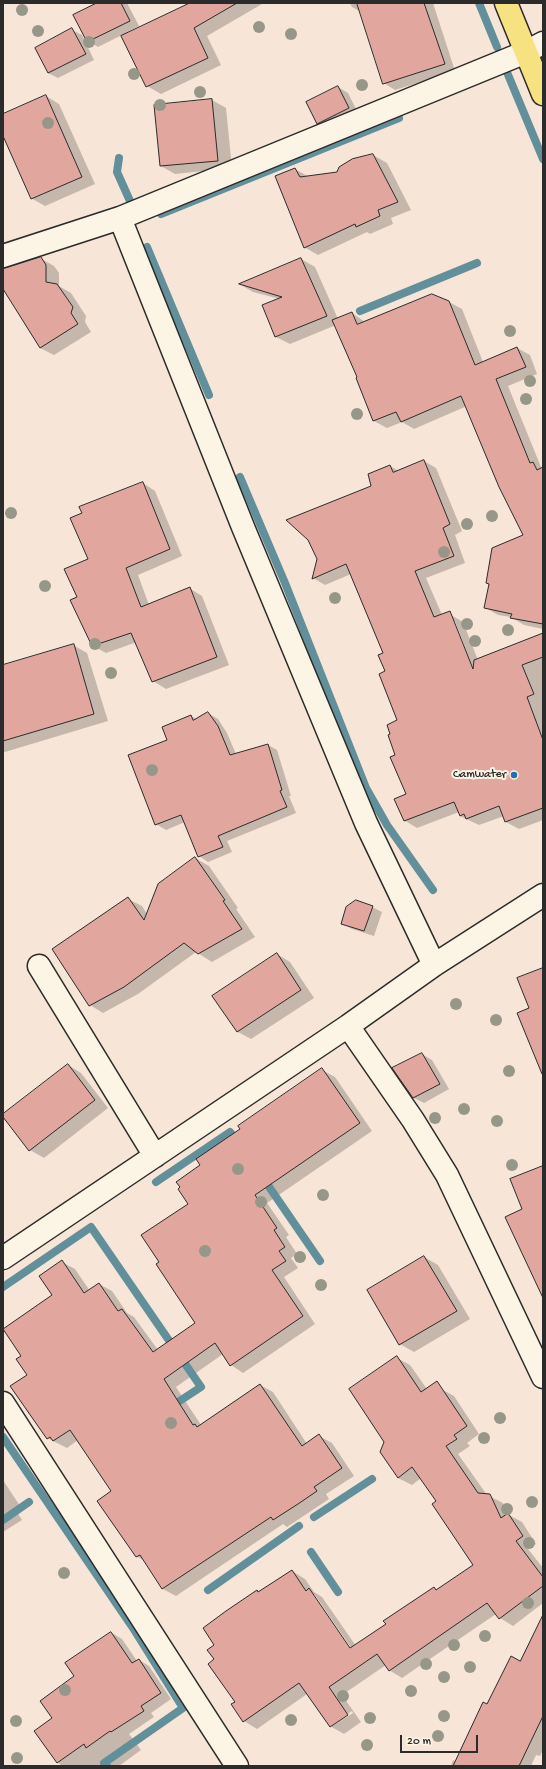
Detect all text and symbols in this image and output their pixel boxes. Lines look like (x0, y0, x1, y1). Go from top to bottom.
place label: Camwater (453, 768, 506, 782)
marker: Camwater (509, 770, 519, 780)
scale bar (402, 1727, 480, 1753)
text: 20 m (407, 1735, 431, 1749)

